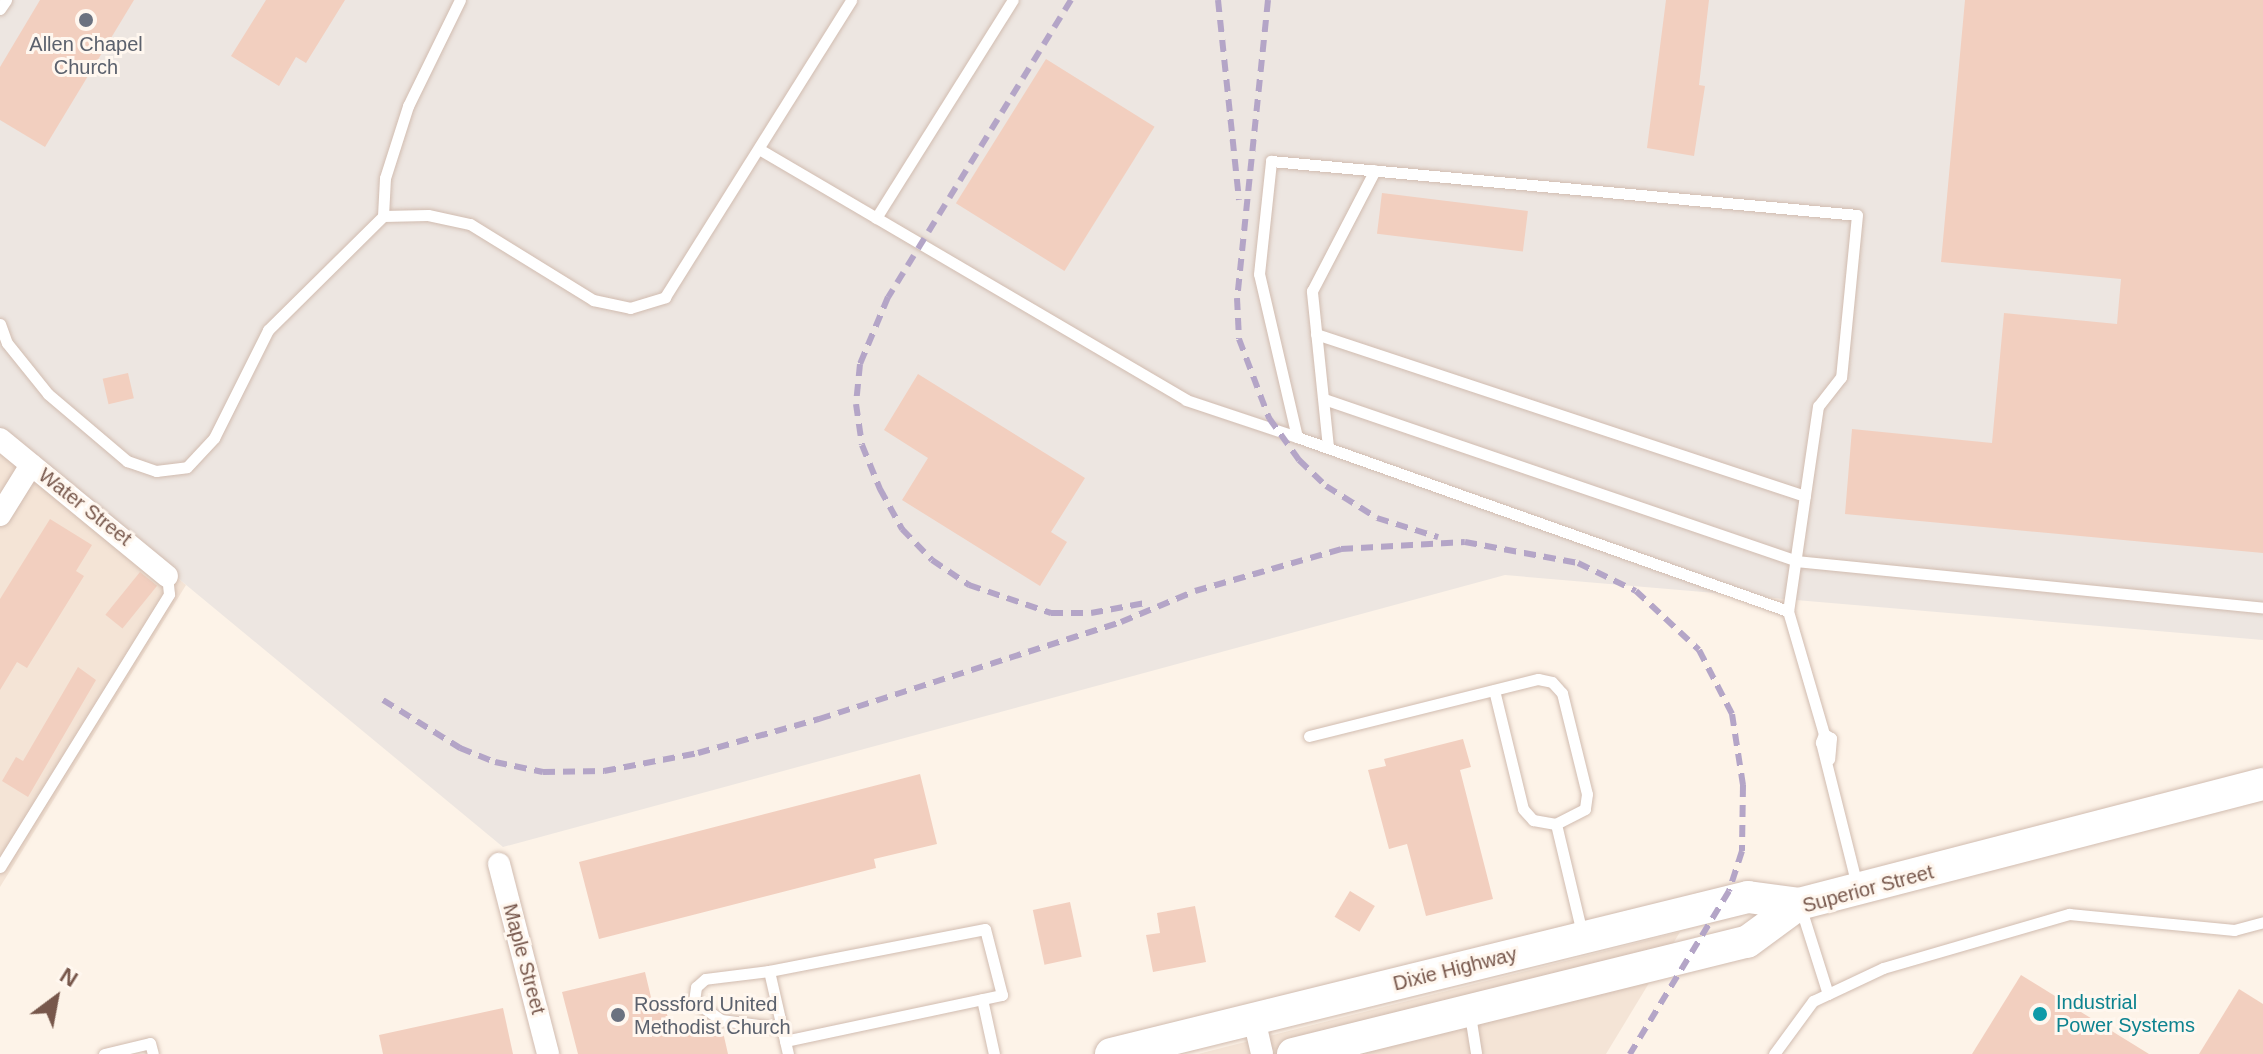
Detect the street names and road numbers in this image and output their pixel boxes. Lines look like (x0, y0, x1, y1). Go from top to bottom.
street label: Water Street (34, 463, 136, 551)
street label: Superior Street (1800, 860, 1936, 918)
street label: Maple Street (498, 901, 550, 1017)
street label: Dixie Highway (1391, 942, 1519, 996)

